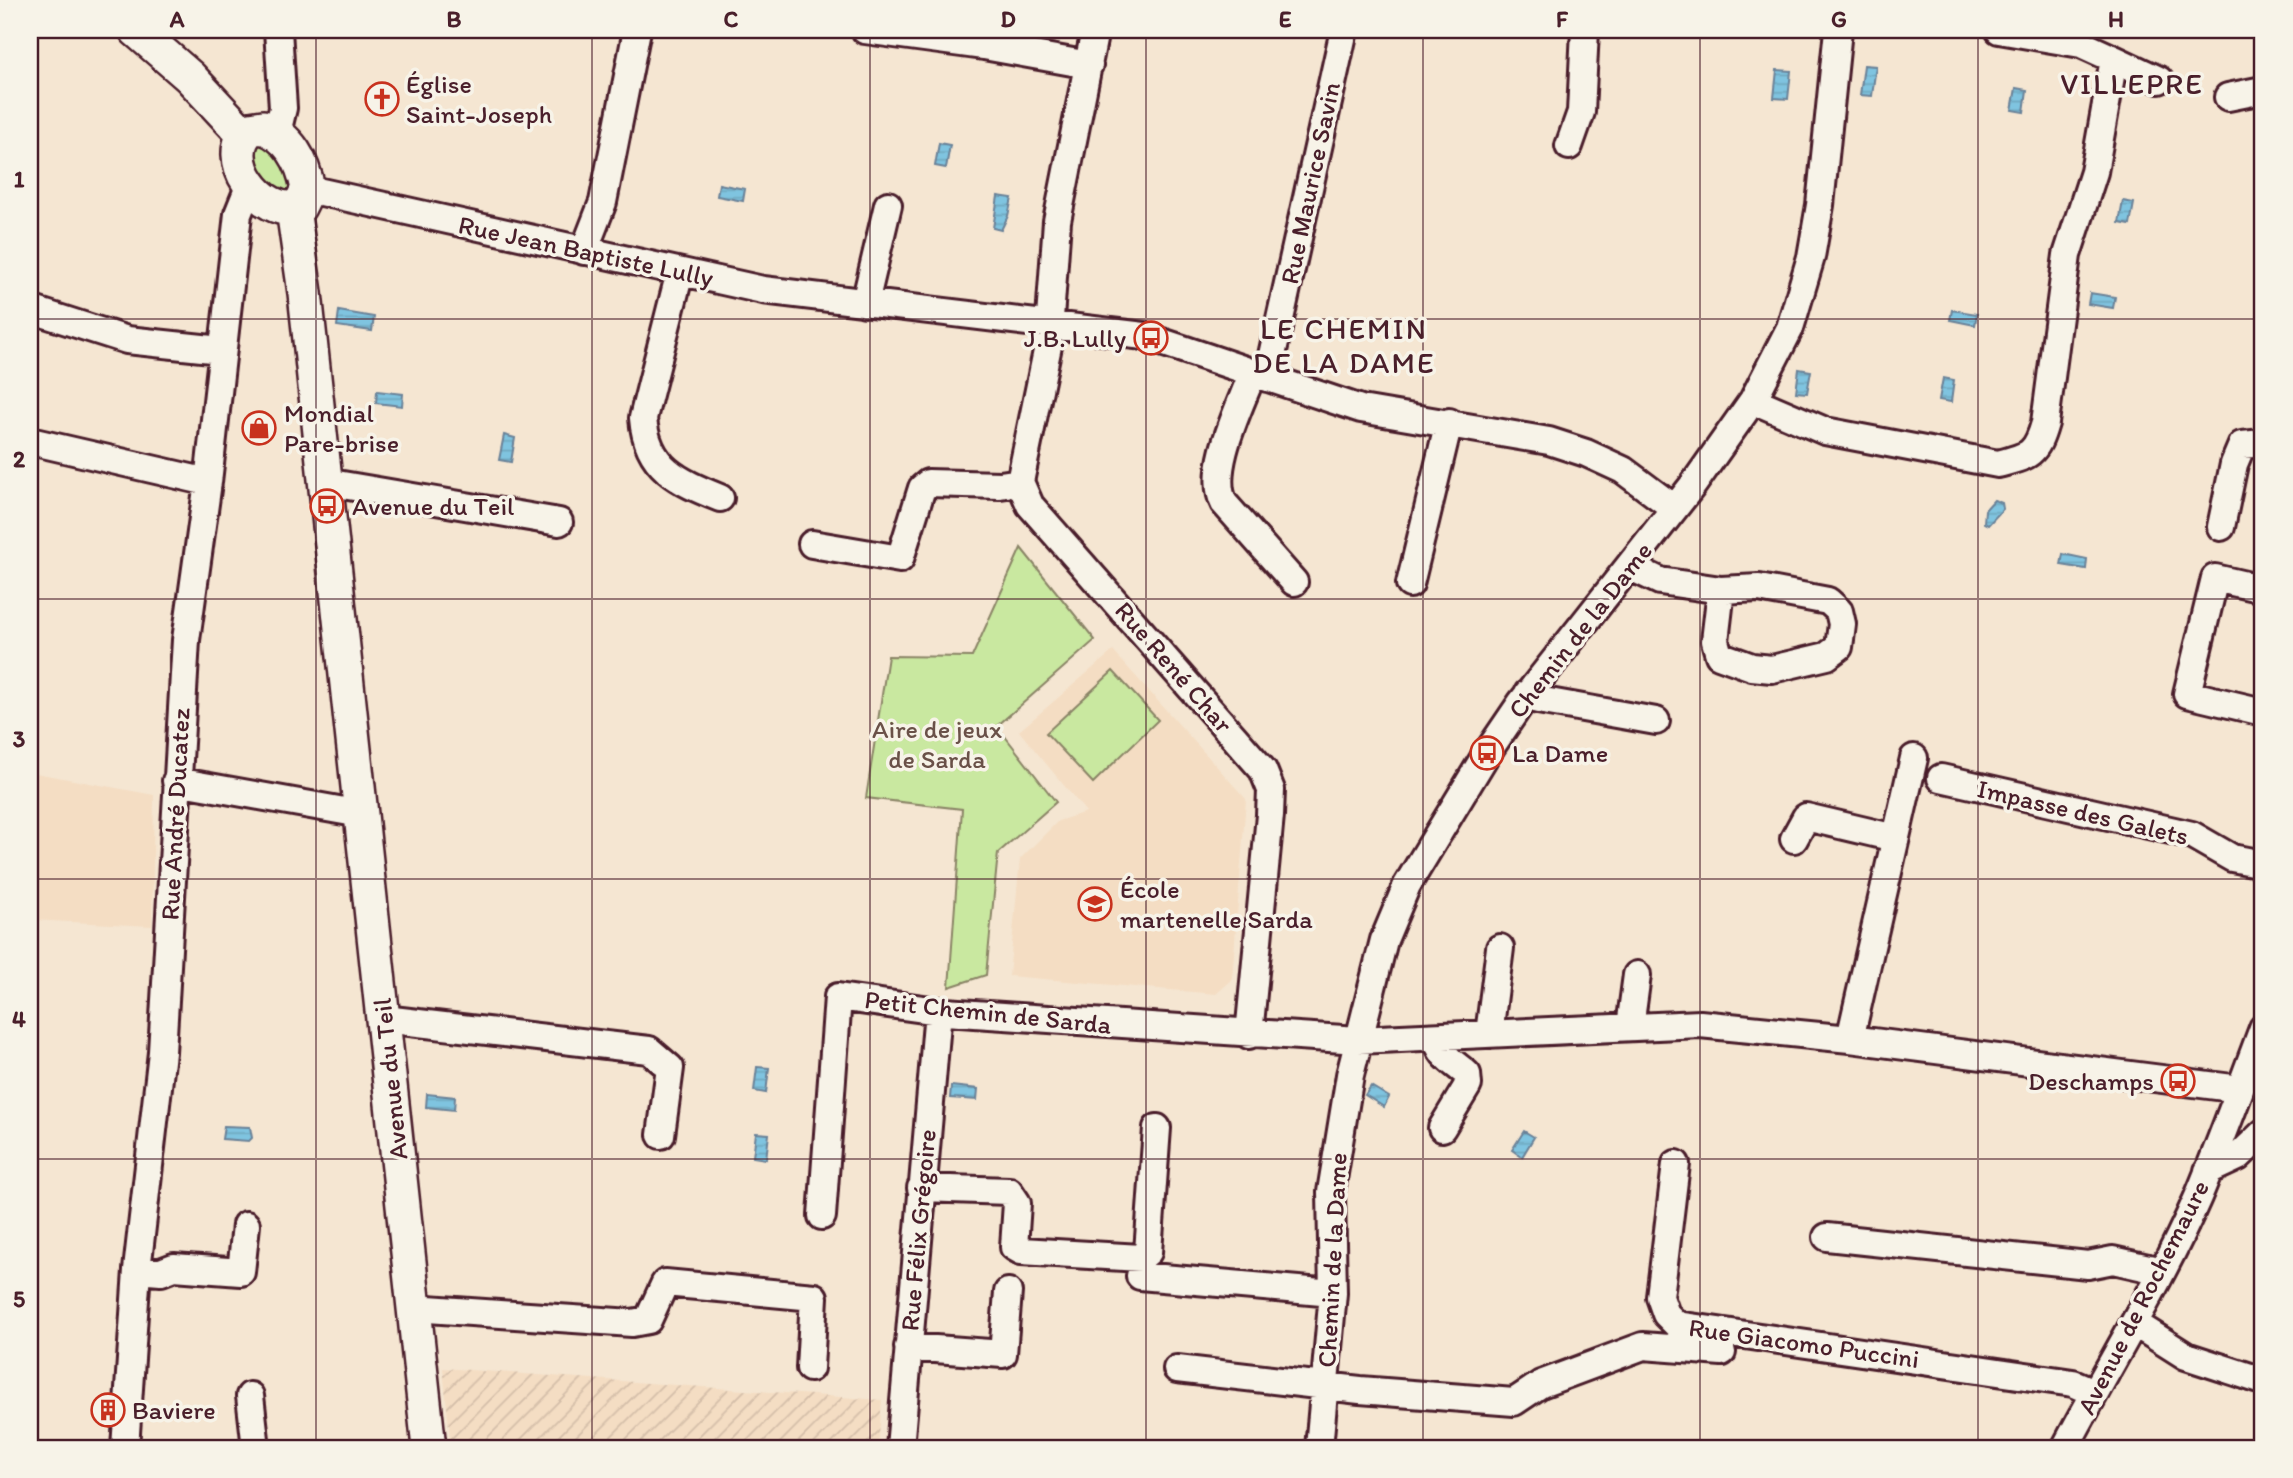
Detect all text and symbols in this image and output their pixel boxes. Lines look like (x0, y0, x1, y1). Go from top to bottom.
text: A (169, 5, 185, 33)
text: B (447, 5, 462, 33)
text: C (724, 5, 739, 33)
text: D (1000, 5, 1016, 33)
text: E (1279, 5, 1292, 33)
text: F (1556, 5, 1569, 33)
text: G (1831, 5, 1847, 33)
text: H (2108, 5, 2124, 33)
district label: VILLEPRE (2060, 65, 2204, 102)
place label: Église Saint-Joseph (406, 68, 552, 130)
street label: Rue Maurice Savin (1273, 79, 1347, 287)
church icon: Église Saint-Joseph (363, 80, 401, 118)
text: 1 (14, 165, 25, 193)
street label: Rue Jean Baptiste Lully (456, 208, 716, 294)
district label: LE CHEMIN DE LA DAME (1252, 310, 1436, 381)
bus stop icon: J.B. Lully (1132, 319, 1170, 357)
place label: J.B. Lully (1024, 322, 1126, 354)
place label: Mondial Pare-brise (284, 397, 399, 459)
shop icon: Mondial Pare-brise (240, 409, 278, 447)
text: 2 (13, 445, 26, 473)
bus stop icon: Avenue du Teil (308, 487, 346, 525)
place label: Avenue du Teil (352, 490, 514, 522)
street label: Chemin de la Dame (1501, 535, 1659, 725)
street label: Rue René Char (1108, 595, 1240, 740)
street label: Rue André Ducatez (153, 707, 197, 921)
park label: Aire de jeux de Sarda (872, 713, 1002, 775)
text: 3 (13, 725, 26, 753)
bus stop icon: La Dame (1468, 734, 1506, 772)
place label: La Dame (1512, 737, 1608, 769)
street label: Impasse des Galets (1974, 772, 2192, 852)
place label: École martenelle Sarda (1120, 873, 1313, 935)
school or university icon: École martenelle Sarda (1076, 885, 1114, 923)
street label: Petit Chemin de Sarda (863, 983, 1113, 1041)
street label: Avenue du Teil (366, 997, 414, 1161)
text: 4 (12, 1005, 26, 1033)
bus stop icon: Deschamps (2159, 1062, 2197, 1100)
place label: Deschamps (2028, 1065, 2154, 1097)
street label: Rue Félix Grégoire (893, 1128, 943, 1332)
street label: Chemin de la Dame (1310, 1152, 1354, 1368)
street label: Avenue de Rochemaure (2070, 1174, 2216, 1420)
text: 5 (13, 1285, 25, 1313)
street label: Rue Giacomo Puccini (1687, 1311, 1921, 1375)
building icon: Baviere (89, 1391, 127, 1429)
place label: Baviere (132, 1394, 216, 1426)

